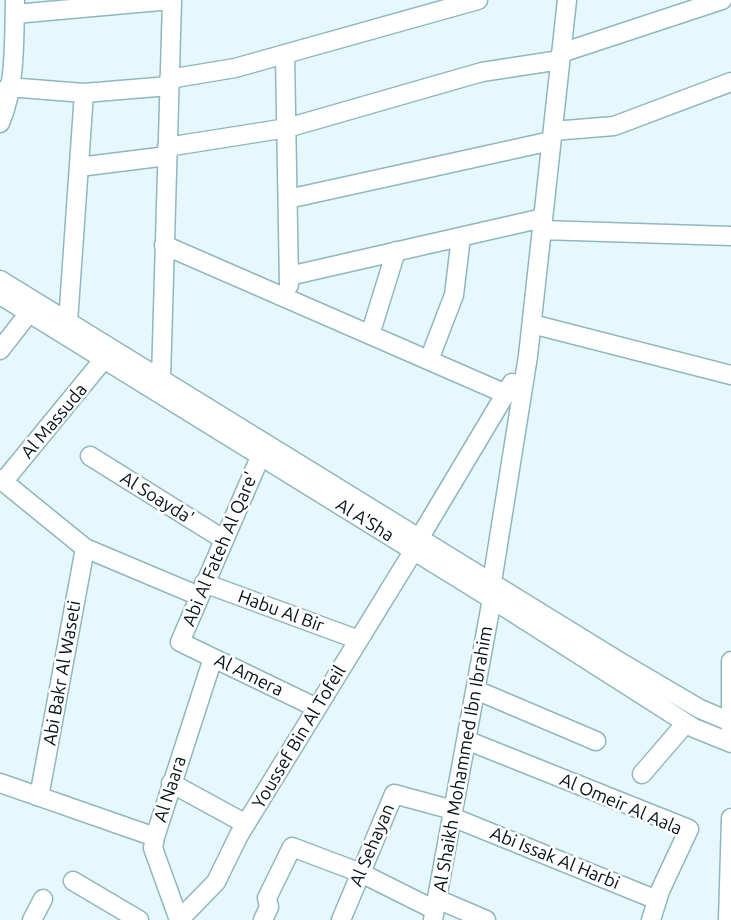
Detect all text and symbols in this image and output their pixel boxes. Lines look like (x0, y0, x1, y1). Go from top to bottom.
street label: Al Massuda (16, 379, 92, 463)
street label: Al Soayda' (116, 467, 198, 529)
street label: Abi Al Fateh Al Qare' (178, 469, 262, 629)
street label: Al A'Sha (332, 494, 398, 546)
street label: Habu Al Bir (235, 585, 327, 637)
street label: Abi Bakr Al Waseti (39, 599, 85, 747)
street label: Al Shaikh Mohammed Ibn Ibrahim (429, 624, 497, 894)
street label: Al Amera (211, 649, 287, 701)
street label: Youssef Bin Al Tofeil (248, 661, 350, 813)
street label: Al Naara (149, 753, 191, 825)
street label: Al Omeir Al Aala (557, 769, 685, 839)
street label: Al Sehayan (345, 800, 399, 890)
street label: Abi Issak Al Harbi (487, 822, 623, 894)

